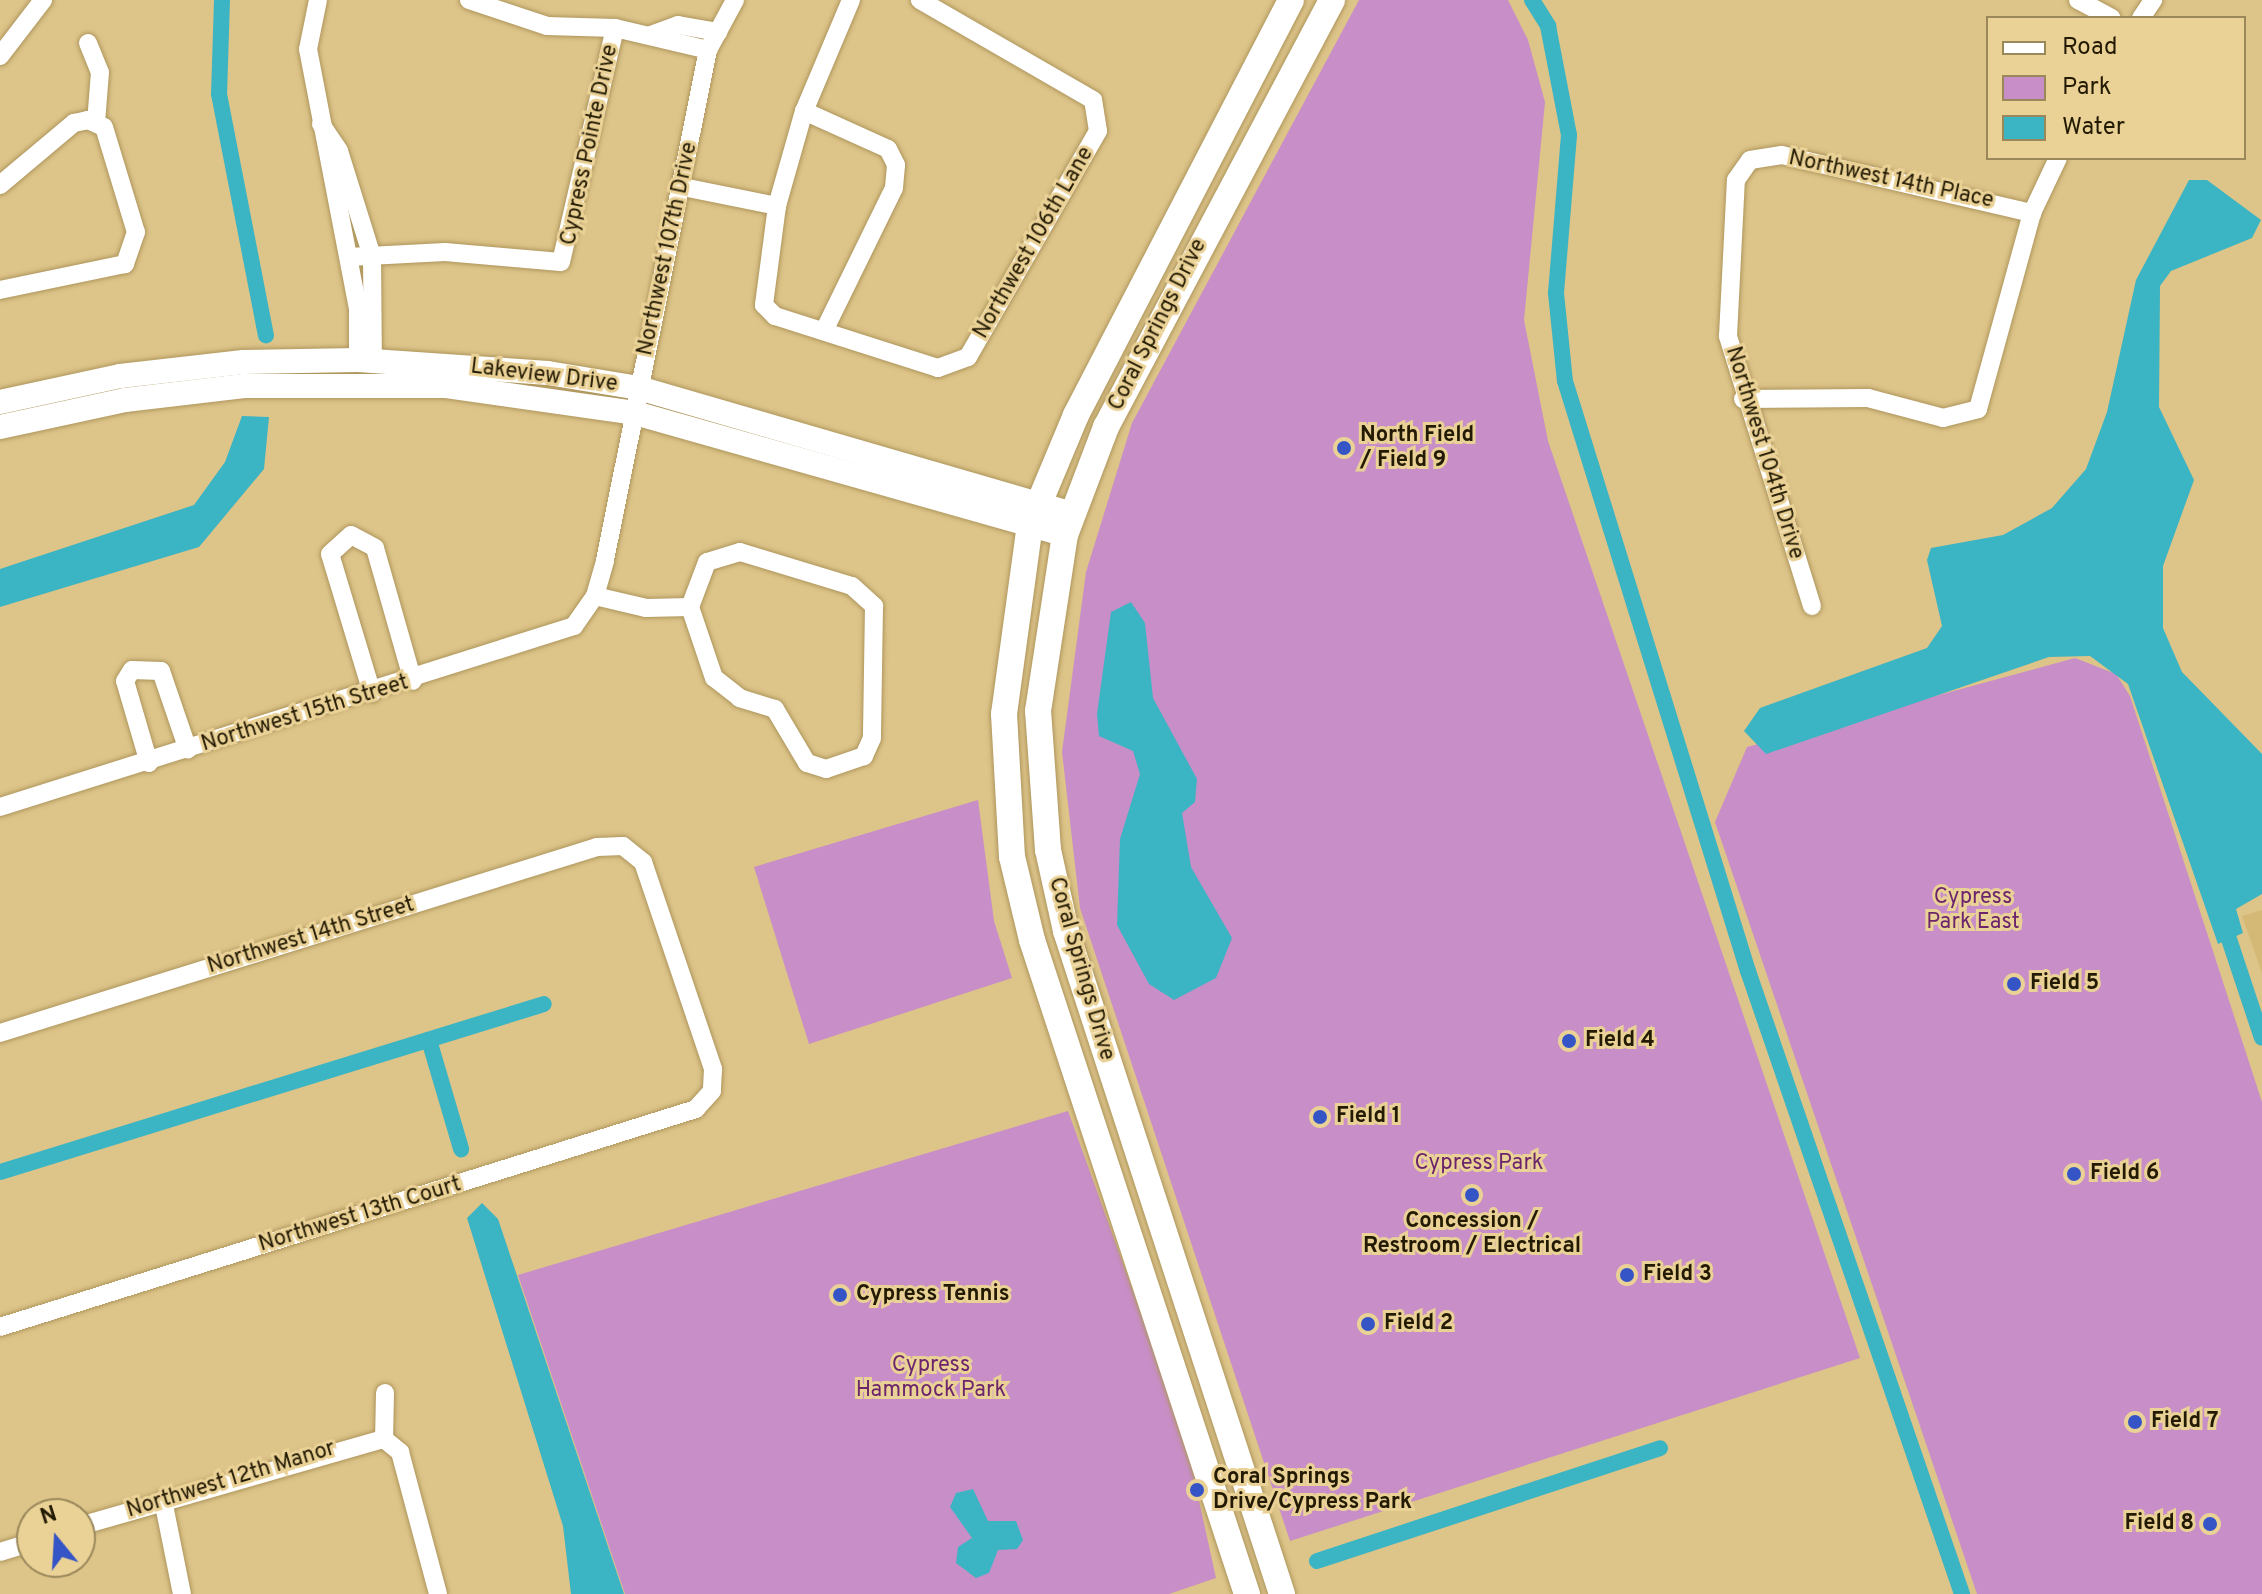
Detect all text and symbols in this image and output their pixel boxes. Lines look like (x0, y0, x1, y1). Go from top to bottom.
legend (1986, 16, 2246, 160)
text: Road (2062, 33, 2118, 63)
street label: Cypress Pointe Drive (556, 42, 624, 248)
text: Park (2062, 73, 2112, 103)
text: Water (2062, 113, 2125, 143)
street label: Northwest 107th Drive (632, 140, 704, 358)
street label: Northwest 106th Lane (968, 142, 1100, 344)
street label: Northwest 14th Place (1786, 145, 1996, 215)
street label: Coral Springs Drive (1103, 235, 1213, 415)
street label: Northwest 104th Drive (1719, 343, 1809, 563)
street label: Lakeview Drive (469, 354, 619, 398)
place label: North Field / Field 9 (1360, 422, 1474, 474)
marker: North Field / Field 9 (1335, 439, 1353, 457)
street label: Northwest 15th Street (198, 670, 412, 758)
street label: Coral Springs Drive (1042, 874, 1120, 1064)
park label: Cypress Park East (1926, 884, 2020, 936)
street label: Northwest 14th Street (204, 892, 418, 980)
place label: Field 5 (2030, 971, 2099, 997)
marker: Field 5 (2005, 975, 2023, 993)
place label: Field 4 (1585, 1028, 1655, 1054)
marker: Field 4 (1560, 1032, 1578, 1050)
place label: Field 1 (1336, 1104, 1401, 1130)
marker: Field 1 (1311, 1108, 1329, 1126)
park label: Cypress Park (1414, 1151, 1544, 1177)
place label: Field 6 (2090, 1161, 2159, 1187)
marker: Field 6 (2065, 1165, 2083, 1183)
street label: Northwest 13th Court (256, 1172, 464, 1258)
marker: Concession / Restroom / Electrical (1463, 1186, 1481, 1204)
place label: Concession / Restroom / Electrical (1363, 1208, 1581, 1260)
place label: Field 3 (1643, 1262, 1712, 1288)
marker: Field 3 (1618, 1266, 1636, 1284)
place label: Cypress Tennis (856, 1282, 1010, 1308)
marker: Cypress Tennis (831, 1286, 849, 1304)
place label: Field 2 (1384, 1311, 1453, 1337)
marker: Field 2 (1359, 1315, 1377, 1333)
park label: Cypress Hammock Park (856, 1352, 1006, 1404)
place label: Field 7 (2151, 1409, 2219, 1435)
marker: Field 7 (2126, 1413, 2144, 1431)
street label: Northwest 12th Manor (123, 1436, 339, 1524)
place label: Coral Springs Drive/Cypress Park (1213, 1464, 1412, 1516)
marker: Coral Springs Drive/Cypress Park (1188, 1481, 1206, 1499)
north arrow (16, 1498, 96, 1578)
text: N (37, 1501, 61, 1532)
place label: Field 8 (2124, 1511, 2194, 1537)
marker: Field 8 (2201, 1515, 2219, 1533)

